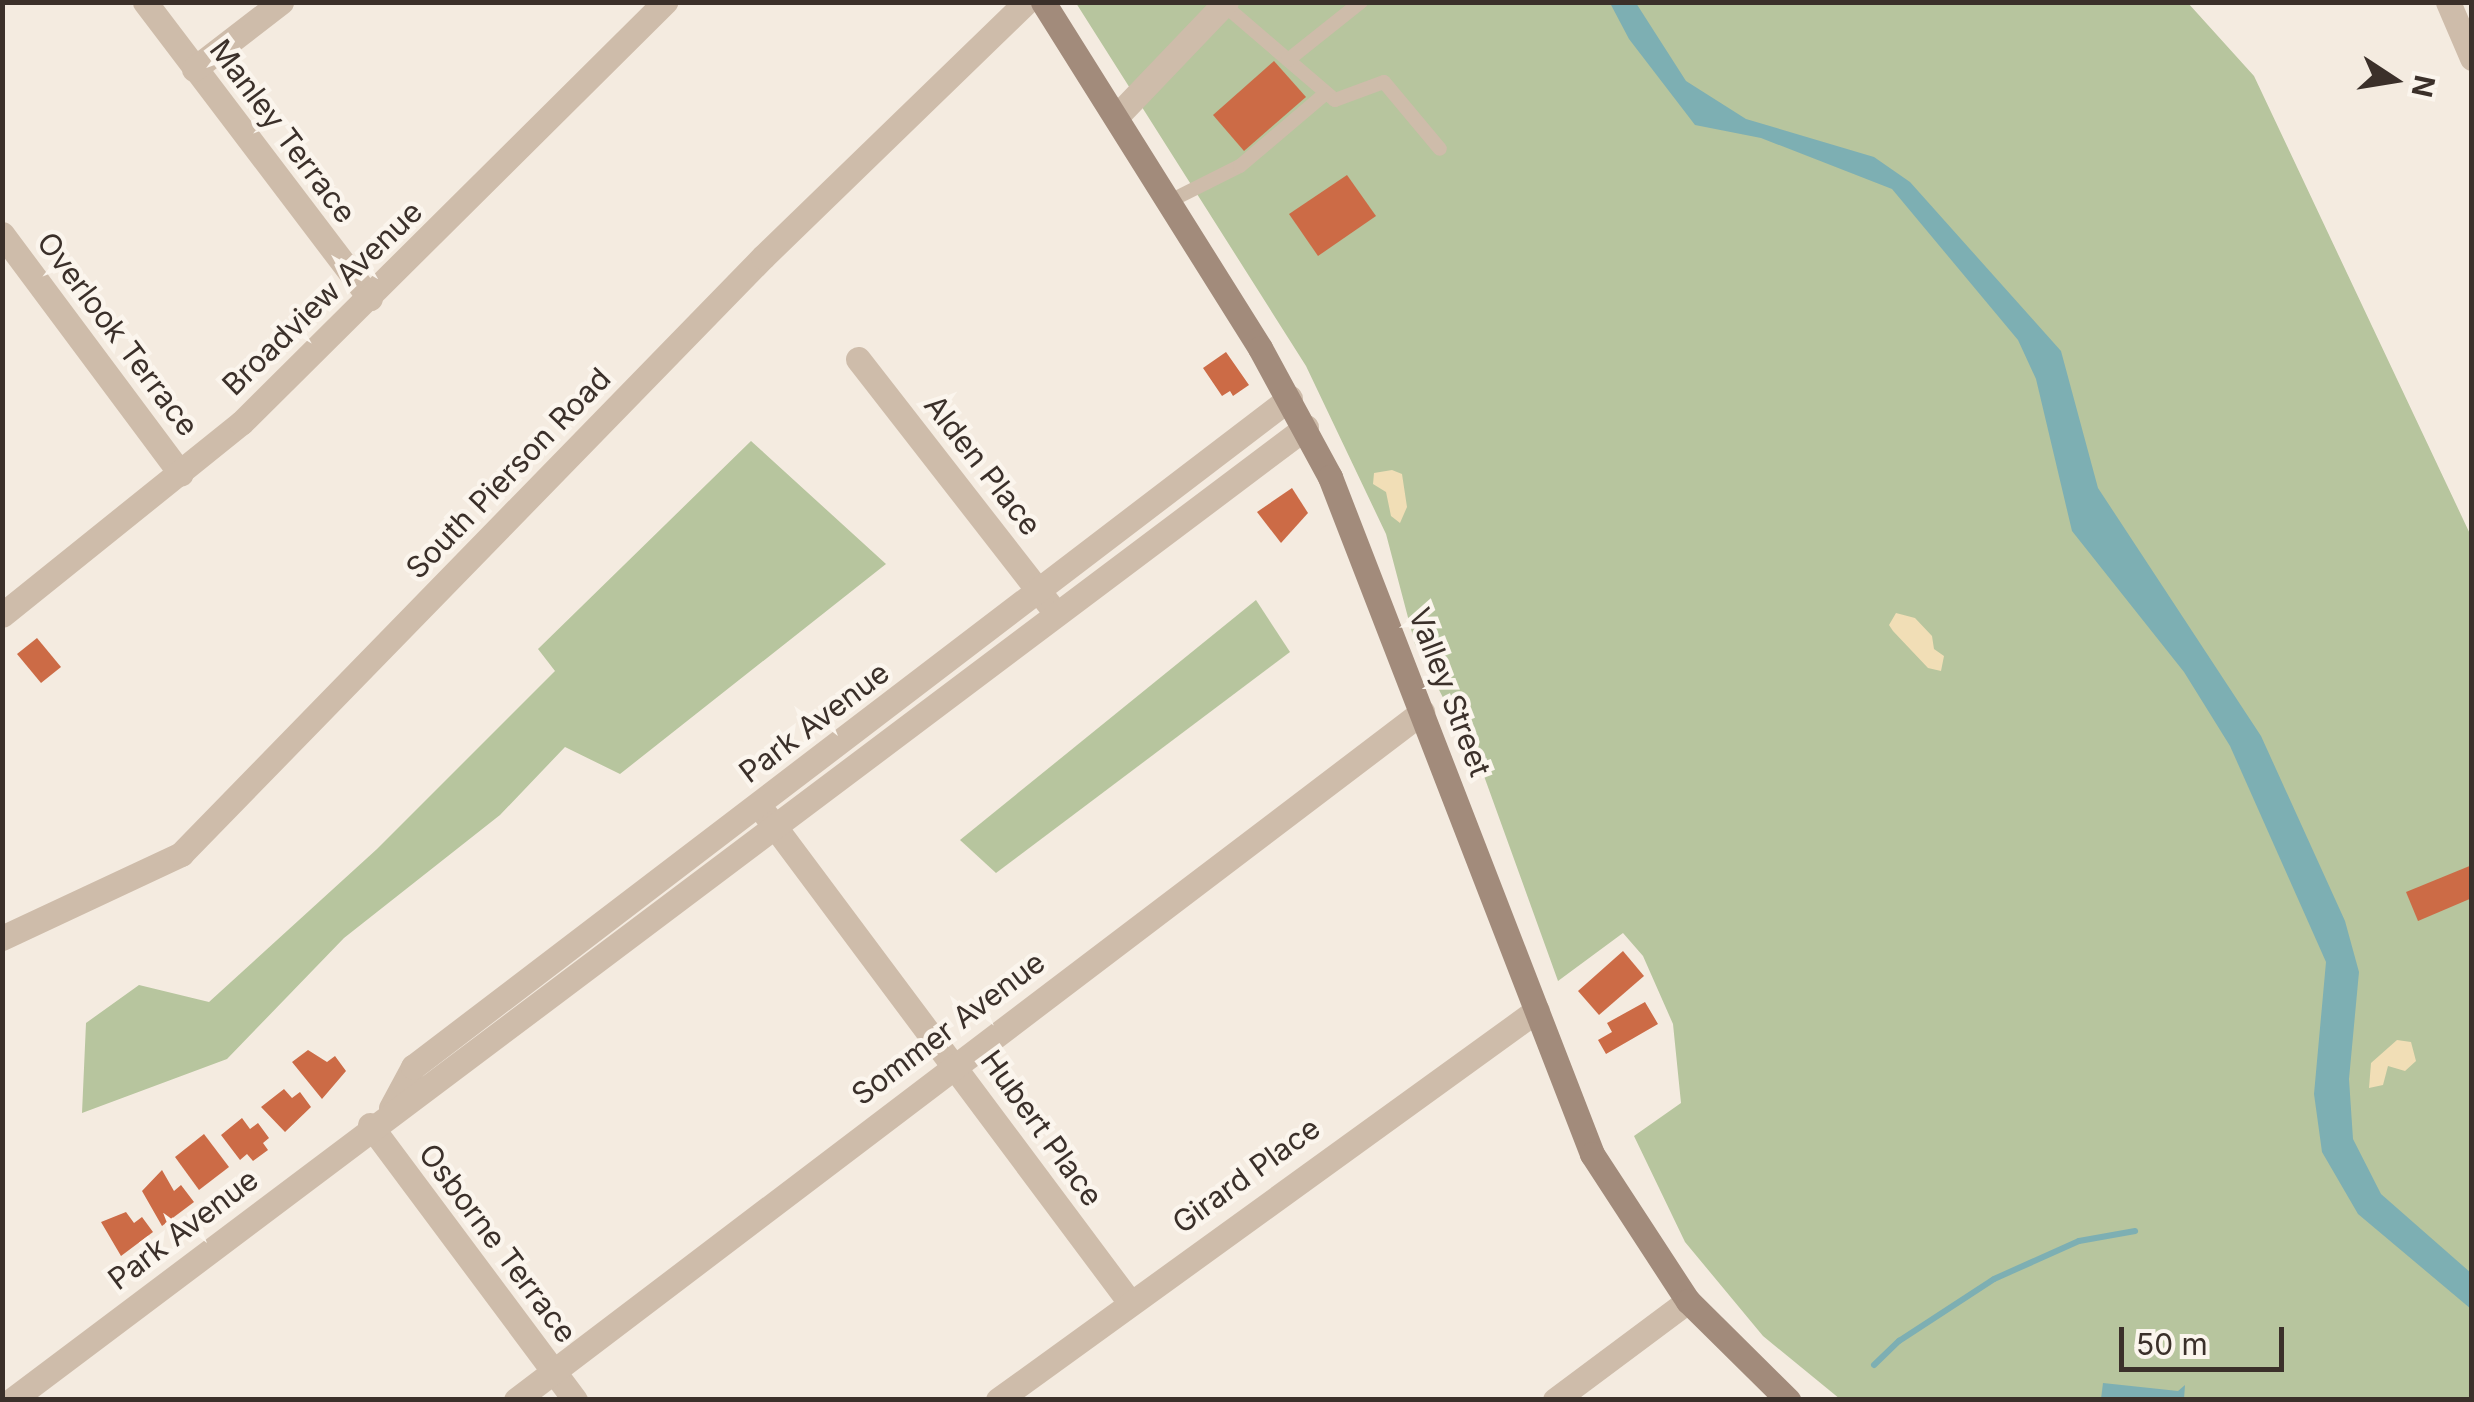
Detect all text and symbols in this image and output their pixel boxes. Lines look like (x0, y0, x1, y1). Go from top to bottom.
north arrow (2344, 30, 2444, 130)
street label: Manley Terrace (202, 32, 364, 230)
text: N (2404, 72, 2442, 100)
street label: Broadview Avenue (215, 194, 429, 402)
street label: Overlook Terrace (30, 225, 206, 443)
street label: South Pierson Road (398, 360, 618, 586)
street label: Alden Place (917, 388, 1049, 542)
street label: Valley Street (1401, 603, 1499, 781)
street label: Park Avenue (732, 654, 896, 790)
street label: Sommer Avenue (844, 944, 1052, 1112)
street label: Hubert Place (973, 1043, 1111, 1213)
street label: Girard Place (1165, 1110, 1327, 1240)
street label: Osborne Terrace (412, 1136, 584, 1350)
street label: Park Avenue (101, 1161, 265, 1297)
scale bar (2124, 1307, 2289, 1369)
text: 50 m (2136, 1326, 2208, 1362)

